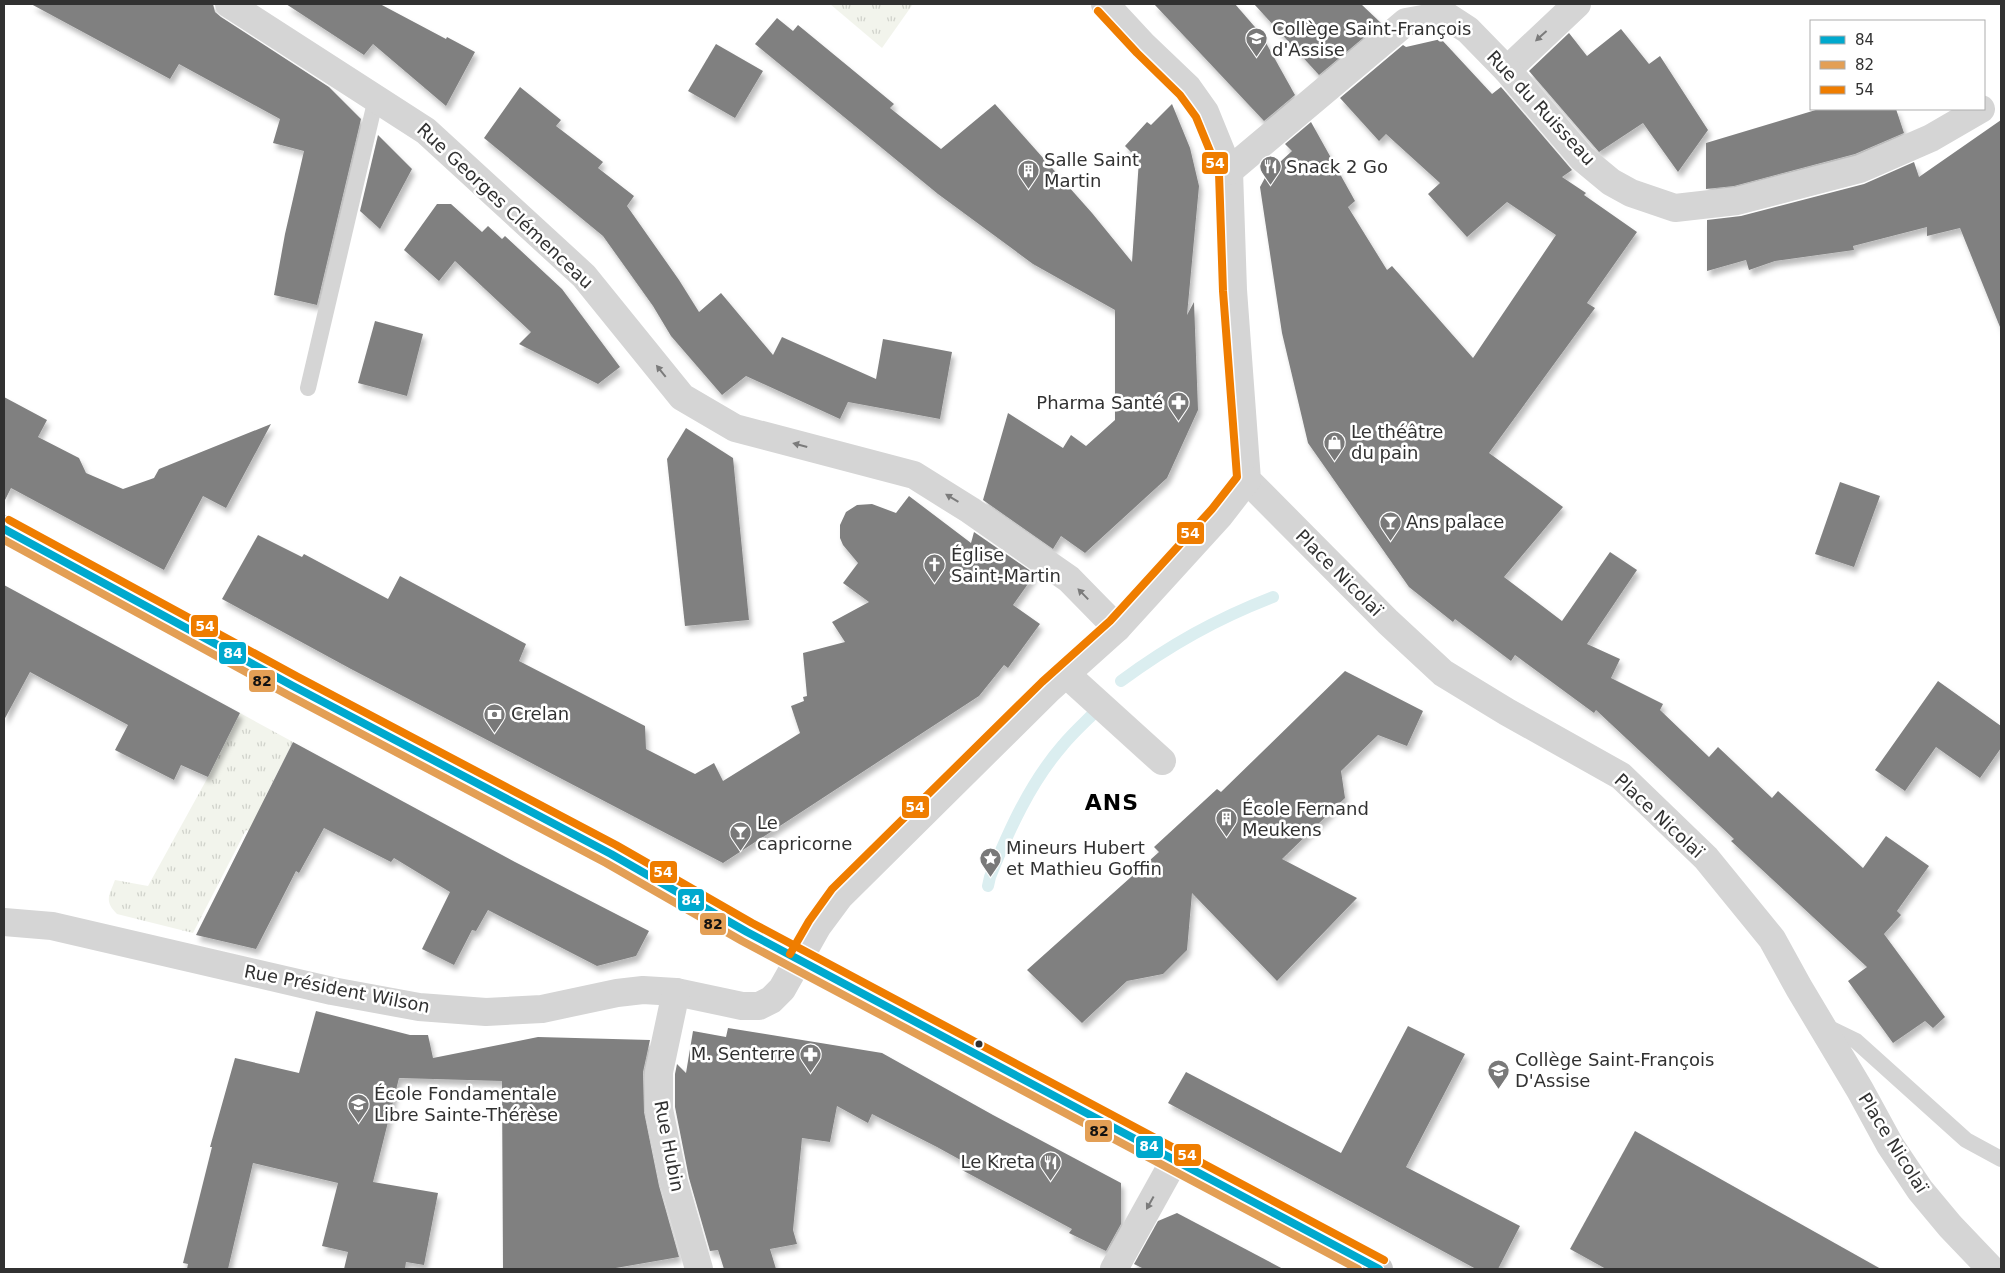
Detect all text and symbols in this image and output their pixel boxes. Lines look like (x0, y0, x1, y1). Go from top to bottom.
place label: Collège Saint-François d'Assise (1272, 18, 1471, 60)
legend (1810, 20, 1985, 110)
school or university icon: Collège Saint-François d'Assise (1244, 27, 1268, 58)
one-way arrow (1536, 30, 1548, 42)
text: 84 (1855, 31, 1874, 49)
street label: Rue du Ruisseau (1483, 46, 1600, 169)
text: 82 (1855, 56, 1874, 74)
text: 54 (1855, 81, 1874, 99)
street label: Rue Georges Clémenceau (413, 119, 598, 293)
place label: Salle Saint Martin (1044, 149, 1139, 191)
line badge: 54 (1201, 151, 1229, 175)
text: 54 (1205, 155, 1225, 171)
restaurant icon: Snack 2 Go (1258, 155, 1282, 186)
place label: Snack 2 Go (1286, 156, 1388, 177)
building icon: Salle Saint Martin (1016, 158, 1040, 189)
one-way arrow (655, 364, 666, 377)
pharmacy icon: Pharma Santé (1167, 391, 1191, 422)
place label: Pharma Santé (1036, 392, 1163, 413)
place label: Le théâtre du pain (1351, 421, 1443, 463)
shop icon: Le théâtre du pain (1323, 430, 1347, 461)
one-way arrow (792, 441, 807, 449)
one-way arrow (945, 494, 958, 503)
bar icon: Ans palace (1378, 510, 1402, 541)
place label: Ans palace (1406, 511, 1504, 532)
line badge: 54 (1176, 521, 1205, 545)
text: 54 (1180, 525, 1200, 541)
street label: Place Nicolaï (1292, 525, 1388, 621)
place label: Église Saint-Martin (951, 544, 1061, 586)
church icon: Église Saint-Martin (923, 553, 947, 584)
one-way arrow (1077, 588, 1089, 600)
line badge: 54 (190, 614, 219, 638)
text: 54 (195, 618, 215, 634)
line badge: 84 (218, 641, 247, 665)
text: 84 (223, 645, 243, 661)
line badge: 82 (248, 669, 276, 693)
text: 82 (252, 673, 272, 689)
bank icon: Crelan (483, 702, 507, 733)
place label: Crelan (511, 703, 569, 724)
street label: Place Nicolaï (1610, 769, 1709, 863)
district label: ANS (1085, 790, 1139, 815)
line badge: 54 (901, 795, 930, 819)
place label: École Fernand Meukens (1242, 798, 1369, 840)
text: 54 (905, 799, 925, 815)
building icon: École Fernand Meukens (1214, 807, 1238, 838)
place label: Le capricorne (757, 812, 852, 854)
bar icon: Le capricorne (729, 821, 753, 852)
place label: Mineurs Hubert et Mathieu Goffin (1006, 837, 1162, 879)
place icon: Mineurs Hubert et Mathieu Goffin (978, 846, 1002, 877)
line badge: 54 (649, 860, 678, 884)
text: 54 (653, 864, 673, 880)
line badge: 84 (677, 888, 705, 912)
text: 84 (681, 892, 701, 908)
line badge: 82 (699, 912, 727, 936)
text: 82 (703, 916, 723, 932)
street label: Rue Président Wilson (242, 960, 432, 1017)
unlabelled marker (974, 1039, 984, 1049)
pharmacy icon: M. Senterre (799, 1042, 823, 1073)
place label: M. Senterre (691, 1043, 795, 1064)
place label: Collège Saint-François D'Assise (1515, 1049, 1714, 1091)
school or university icon: Collège Saint-François D'Assise (1487, 1058, 1511, 1089)
place label: École Fondamentale Libre Sainte-Thérèse (374, 1083, 558, 1125)
street label: Place Nicolaï (1854, 1089, 1933, 1197)
school or university icon: École Fondamentale Libre Sainte-Thérèse (346, 1092, 370, 1123)
street label: Rue Hubin (650, 1098, 689, 1193)
line badge: 82 (1084, 1119, 1113, 1143)
text: 82 (1089, 1123, 1109, 1139)
line badge: 84 (1135, 1135, 1164, 1159)
text: 84 (1139, 1138, 1159, 1154)
line badge: 54 (1173, 1143, 1202, 1167)
text: 54 (1177, 1147, 1197, 1163)
restaurant icon: Le Kreta (1039, 1150, 1063, 1181)
place label: Le Kreta (961, 1151, 1035, 1172)
one-way arrow (1146, 1196, 1154, 1210)

